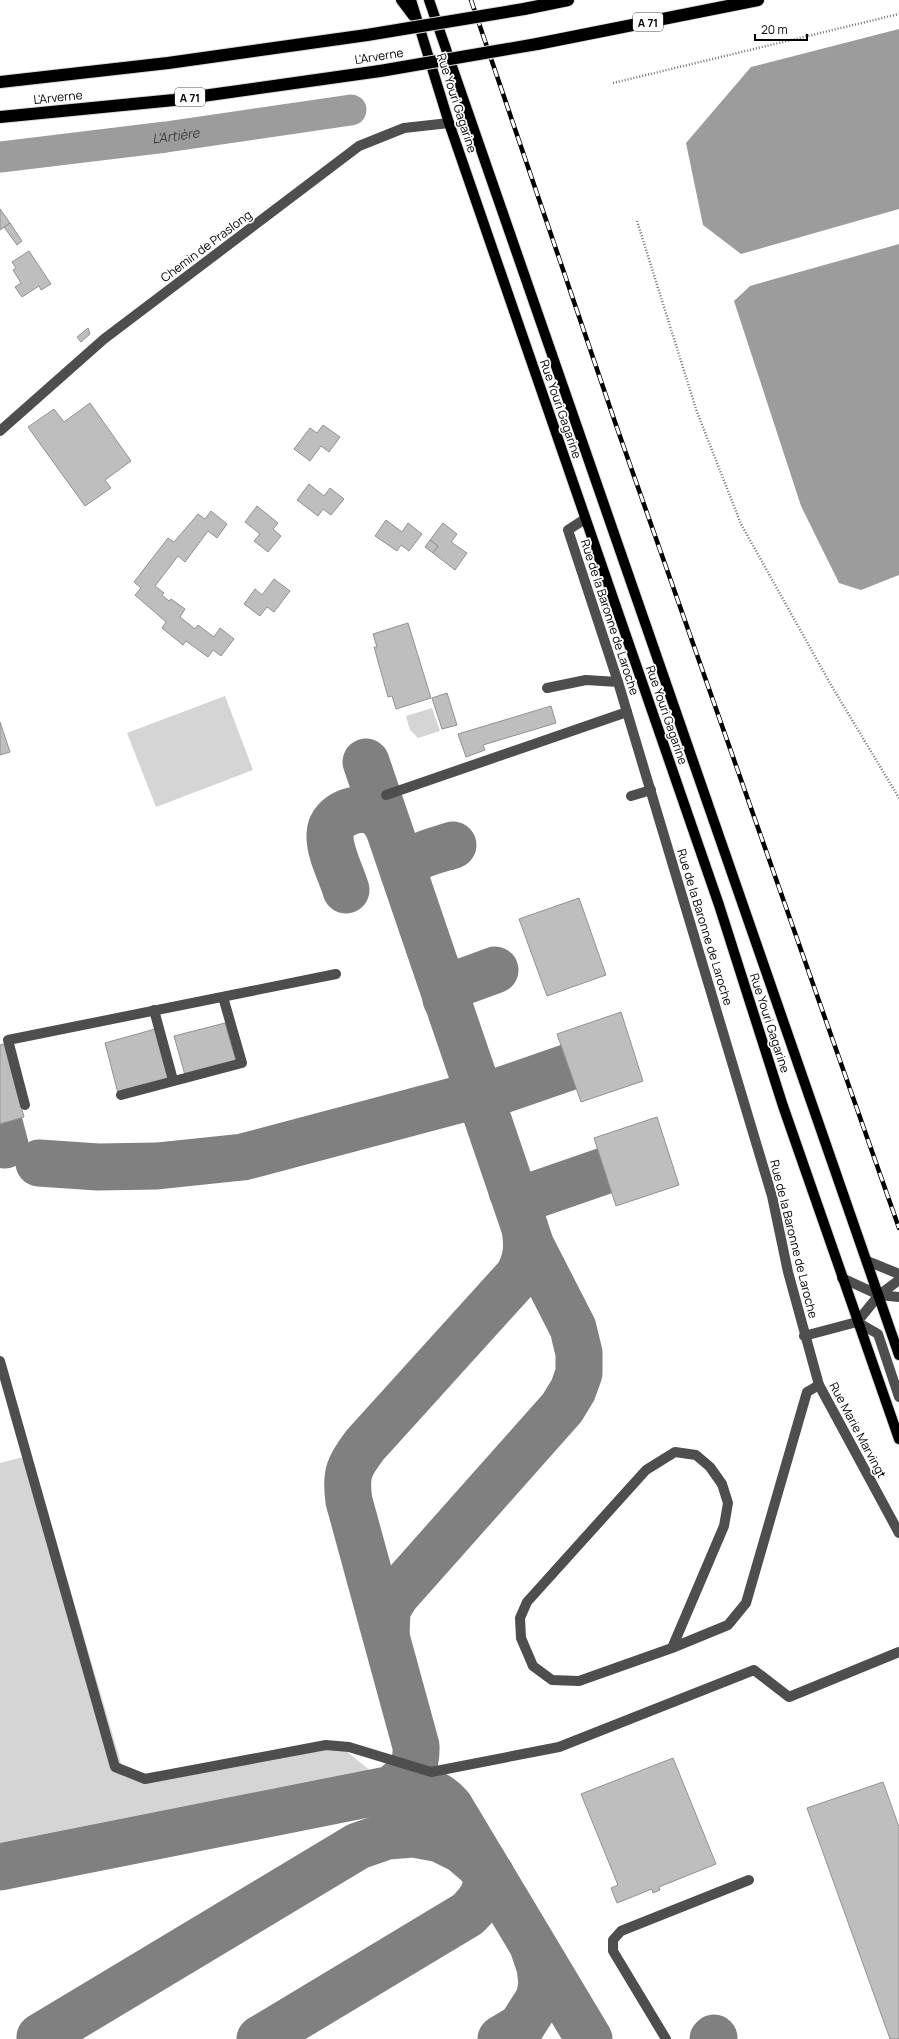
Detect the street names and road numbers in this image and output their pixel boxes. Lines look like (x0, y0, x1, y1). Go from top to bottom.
road number: A 71 (633, 13, 663, 31)
street label: L'Arverne (353, 44, 405, 68)
street label: Rue Youri Gagarine (433, 51, 481, 155)
street label: L'Arverne (33, 86, 83, 108)
road number: A 71 (175, 88, 205, 106)
street label: Chemin de Praslong (157, 206, 255, 286)
street label: Rue Youri Gagarine (536, 357, 586, 461)
street label: Rue de la Baronne de Laroche (577, 537, 643, 697)
street label: Rue Youri Gagarine (642, 663, 692, 767)
street label: Rue de la Baronne de Laroche (673, 847, 737, 1007)
street label: Rue Youri Gagarine (746, 971, 794, 1075)
street label: Rue de la Baronne de Laroche (766, 1158, 822, 1320)
street label: Rue Marie Marvingt (826, 1379, 891, 1481)

